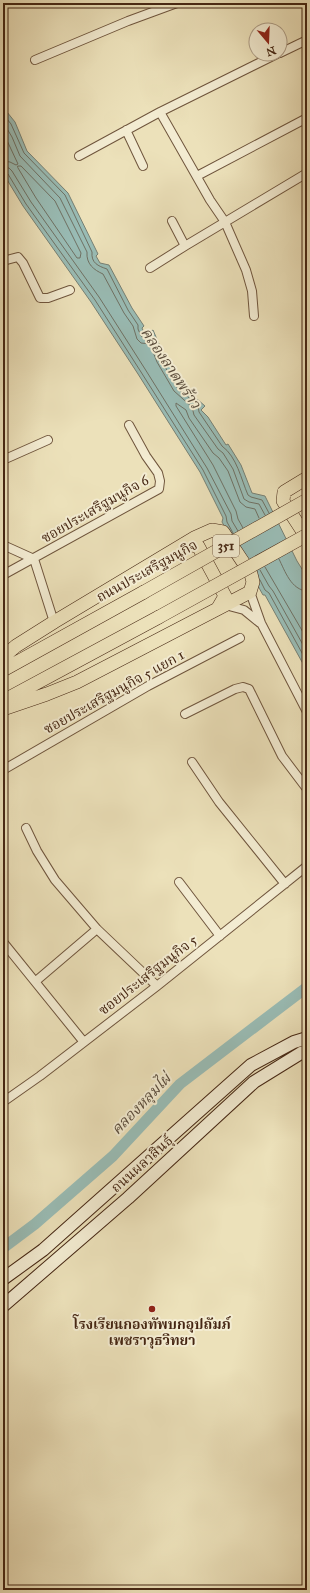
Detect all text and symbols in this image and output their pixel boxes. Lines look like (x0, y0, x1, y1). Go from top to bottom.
north arrow (248, 22, 288, 62)
text: N (264, 43, 278, 59)
water label: คลองลาดพร้าว (137, 324, 205, 413)
street label: ซอยประเสริฐมนูกิจ 6 (38, 471, 152, 547)
road number: 351 (213, 535, 239, 557)
street label: ถนนประเสริฐมนูกิจ (93, 536, 201, 606)
street label: ซอยประเสริฐมนูกิจ 5 แยก 1 (41, 646, 188, 738)
street label: ซอยประเสริฐมนูกิจ 5 (95, 931, 201, 1019)
water label: คลองหลุมไผ่ (106, 1067, 177, 1139)
street label: ถนนผลาสินธุ์ (107, 1131, 177, 1196)
marker: โรงเรียนกองทัพบกอุปถัมภ์ เพชราวุธวิทยา (147, 1304, 157, 1314)
place label: โรงเรียนกองทัพบกอุปถัมภ์ เพชราวุธวิทยา (72, 1314, 232, 1349)

